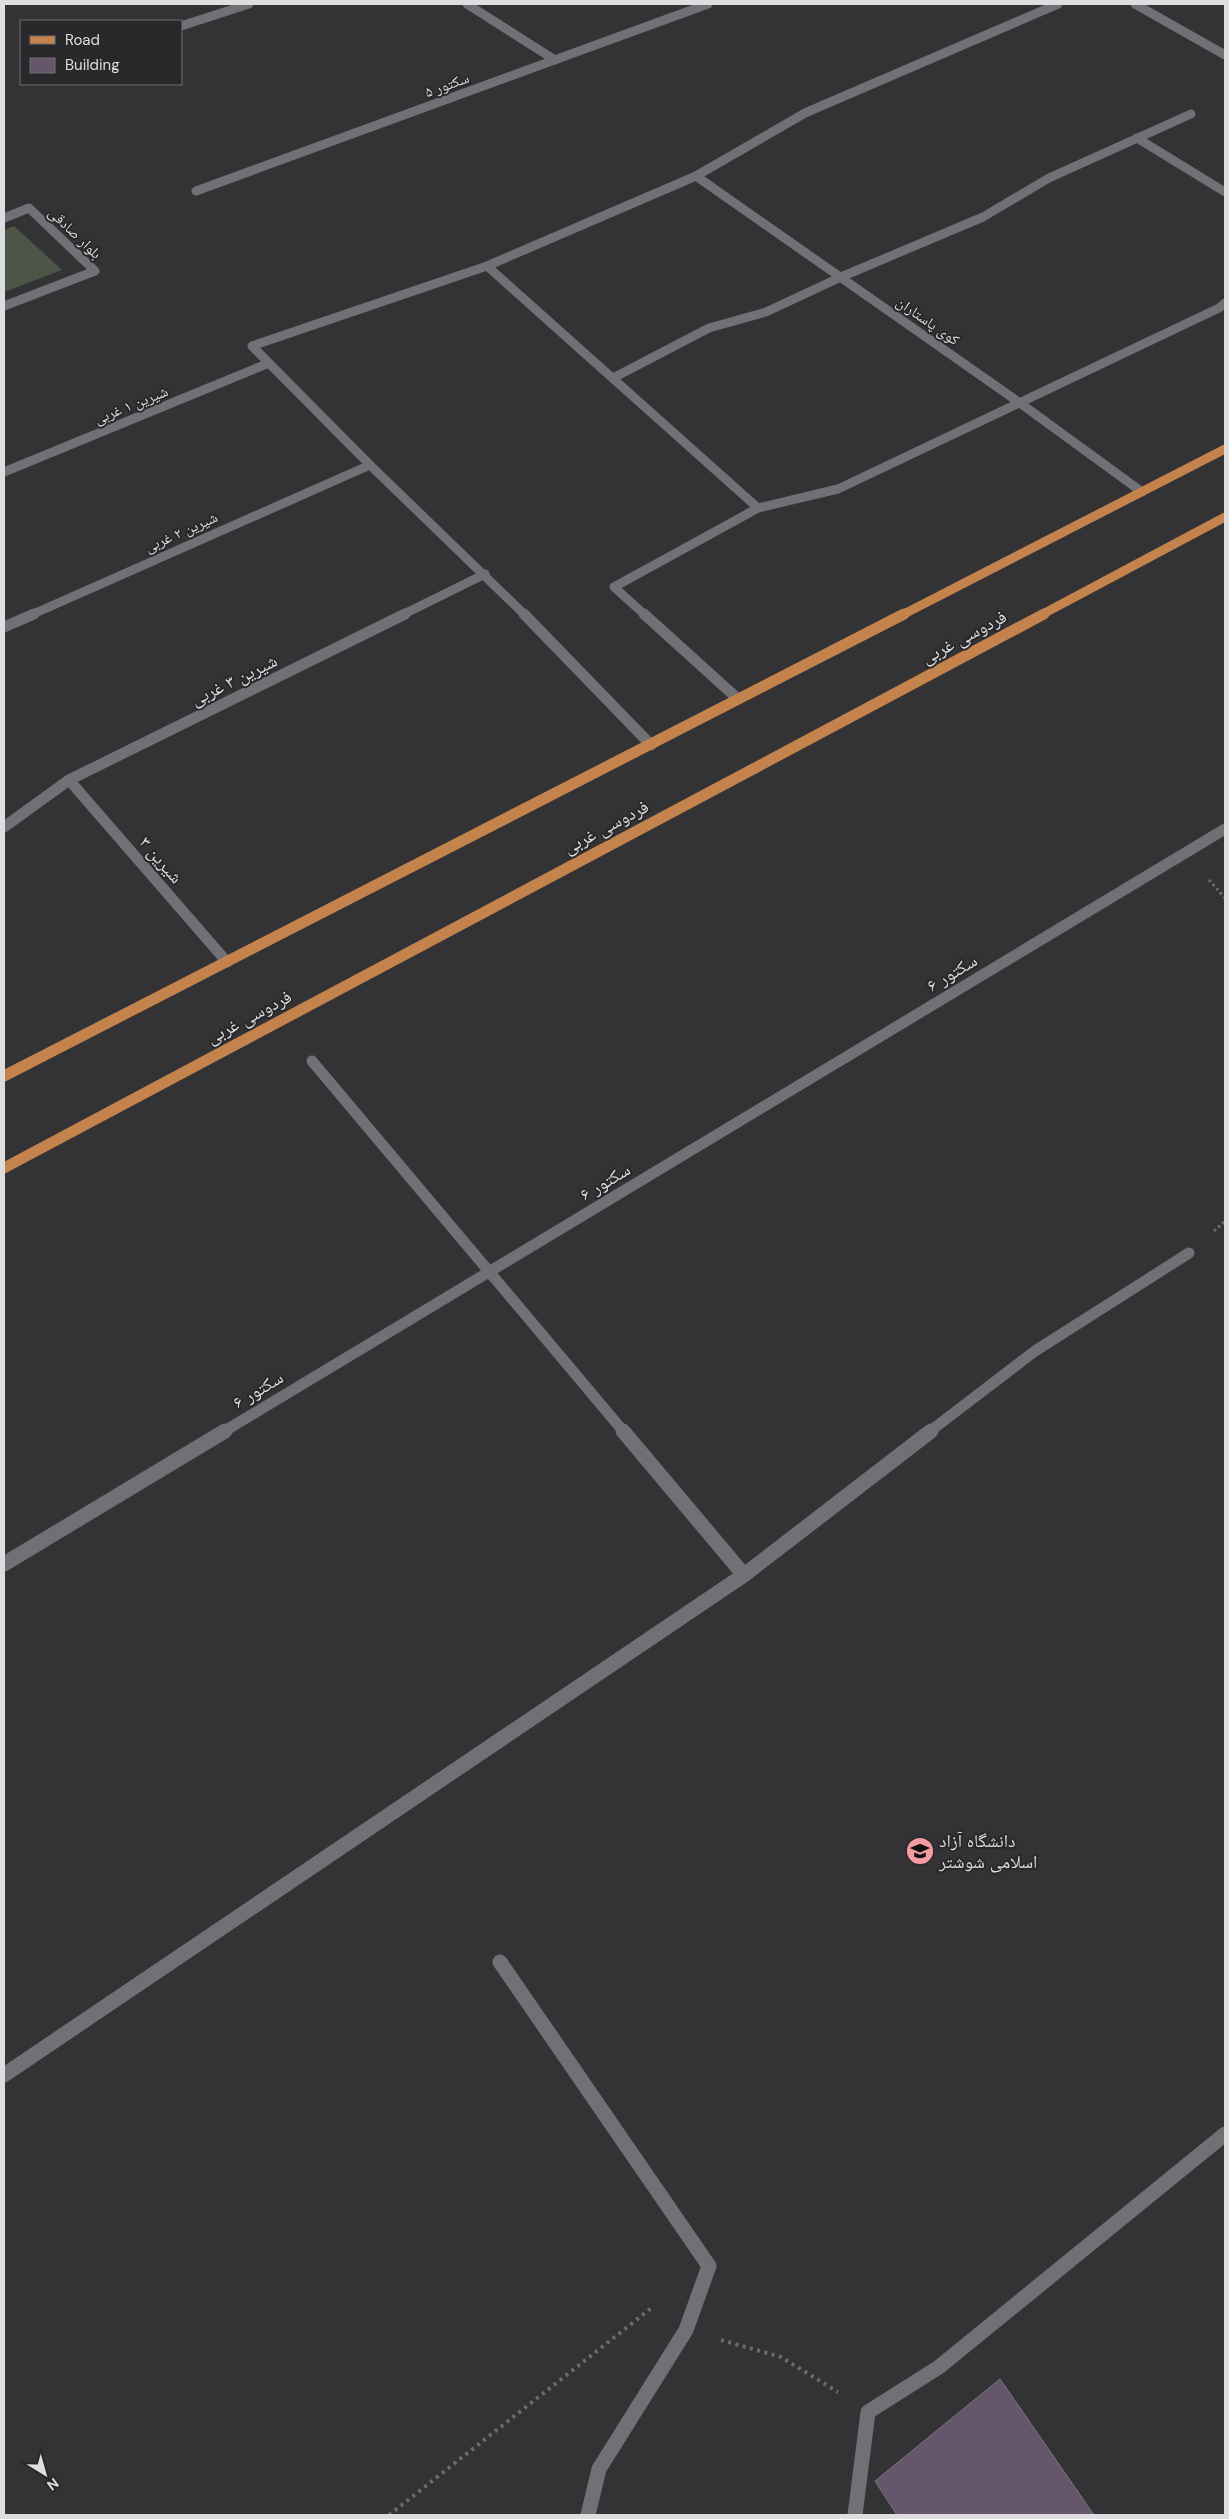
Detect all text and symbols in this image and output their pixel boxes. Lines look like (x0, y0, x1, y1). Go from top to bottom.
legend (20, 20, 182, 85)
text: Road (65, 30, 100, 50)
text: Building (65, 55, 120, 75)
street label: سکتور ۵ (422, 68, 472, 102)
street label: بلوار صادقی (44, 203, 106, 263)
street label: کوی پاستاران (892, 292, 964, 350)
street label: شیرین ۱ غربی (91, 381, 171, 429)
street label: شیرین ۲ غربی (141, 507, 221, 557)
street label: فردوسی غربی (917, 604, 1011, 670)
street label: شیرین ۳ غربی (187, 649, 281, 711)
street label: فردوسی غربی (559, 794, 653, 860)
street label: شیرین ۳ (134, 831, 188, 889)
street label: سکتور ۶ (922, 949, 982, 997)
street label: فردوسی غربی (202, 984, 296, 1050)
street label: سکتور ۶ (575, 1158, 635, 1206)
street label: سکتور ۶ (228, 1366, 288, 1414)
place label: دانشگاه آزاد اسلامی شوشتر (938, 1829, 1037, 1874)
school or university icon: دانشگاه آزاد اسلامی شوشتر (905, 1836, 935, 1866)
north arrow (20, 2449, 70, 2499)
text: N (43, 2474, 62, 2495)

